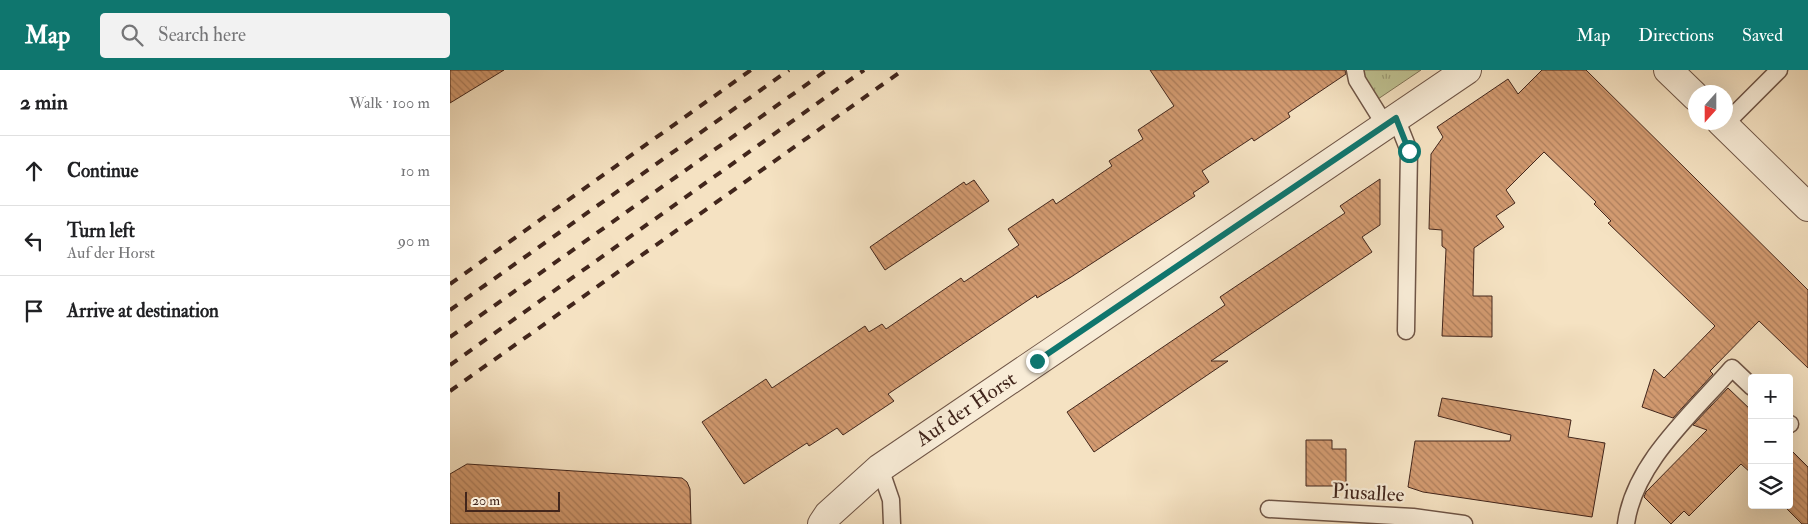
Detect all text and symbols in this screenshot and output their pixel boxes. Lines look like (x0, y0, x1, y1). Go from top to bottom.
search box (100, 13, 450, 58)
text: Map (25, 20, 70, 51)
icon: search (118, 21, 146, 49)
text: Search here (158, 23, 246, 47)
text: Map (1577, 24, 1610, 47)
text: Directions (1638, 24, 1714, 47)
text: Saved (1742, 24, 1783, 47)
north arrow (1688, 85, 1733, 130)
text: 2 min (20, 89, 68, 116)
text: Walk · 100 m (349, 93, 430, 113)
route start (1398, 140, 1421, 163)
icon: ahead (20, 157, 48, 185)
text: Continue (67, 159, 138, 183)
text: 10 m (400, 161, 430, 181)
text: Turn left (67, 219, 135, 243)
icon: left (20, 227, 48, 255)
text: 90 m (398, 231, 430, 251)
text: Auf der Horst (67, 243, 155, 263)
icon: arrive (20, 297, 48, 325)
text: Arrive at destination (67, 299, 219, 323)
route end (1026, 350, 1049, 373)
street label: Auf der Horst (910, 365, 1022, 453)
map controls (1748, 374, 1793, 509)
button: + (1748, 374, 1793, 419)
button: − (1748, 419, 1793, 464)
button: layers (1748, 464, 1793, 509)
street label: Piusallee (1331, 478, 1405, 508)
scale bar (465, 489, 560, 512)
text: 20 m (472, 492, 500, 509)

